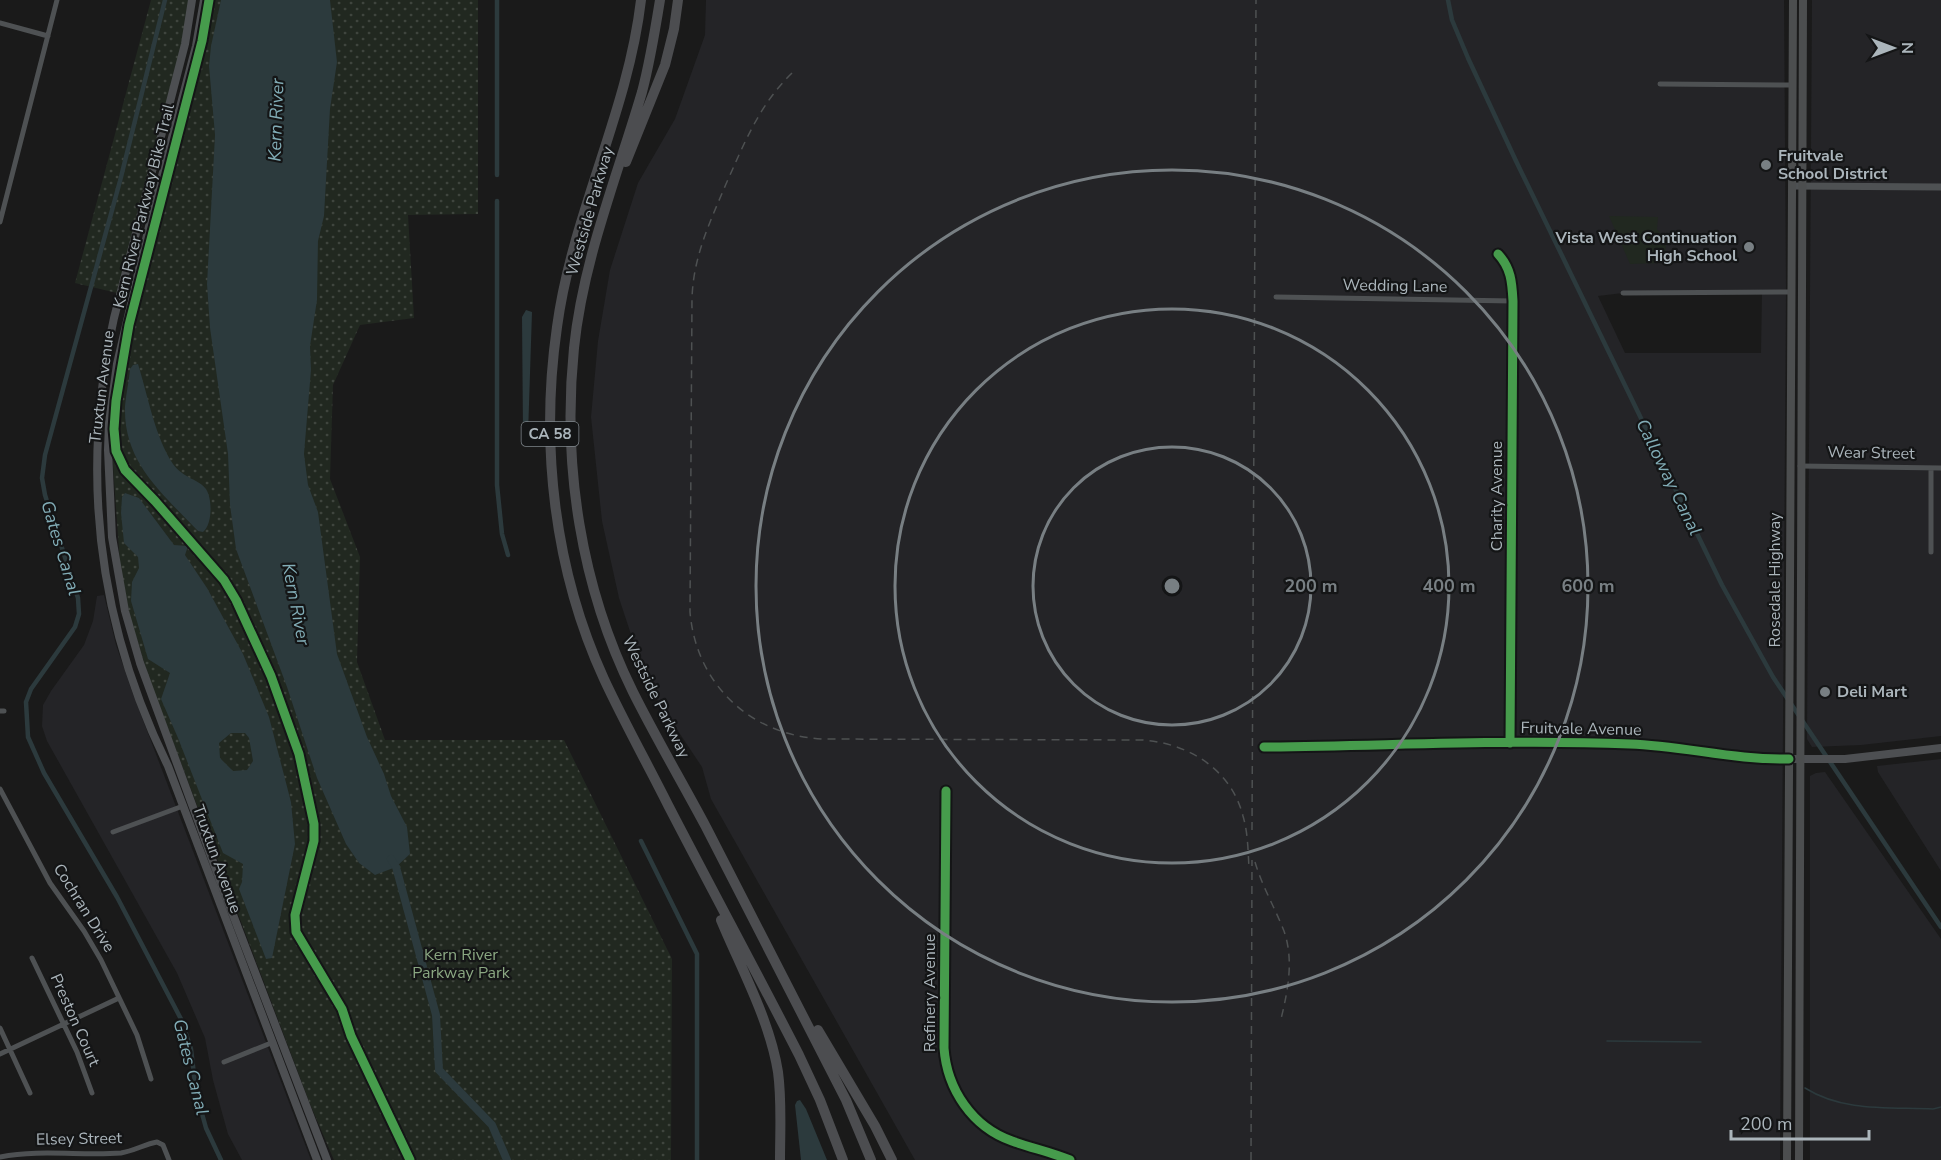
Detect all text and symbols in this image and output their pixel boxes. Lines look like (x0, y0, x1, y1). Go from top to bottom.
north arrow (1863, 18, 1923, 78)
text: N (1896, 42, 1918, 54)
water label: Kern River (263, 77, 289, 162)
street label: Kern River Parkway Bike Trail (108, 101, 180, 310)
street label: Westside Parkway (561, 143, 619, 278)
place label: Fruitvale School District (1778, 145, 1888, 185)
marker: Fruitvale School District (1759, 158, 1773, 172)
place label: Vista West Continuation High School (1555, 227, 1737, 267)
marker: Vista West Continuation High School (1742, 240, 1756, 254)
street label: Wedding Lane (1342, 274, 1448, 298)
street label: Truxtun Avenue (84, 329, 120, 445)
water label: Calloway Canal (1630, 415, 1708, 539)
road number: CA 58 (522, 422, 578, 446)
street label: Charity Avenue (1486, 441, 1508, 551)
street label: Wear Street (1827, 441, 1915, 465)
water label: Gates Canal (35, 498, 87, 598)
street label: Rosedale Highway (1764, 512, 1786, 647)
water label: Kern River (276, 561, 316, 648)
text: 200 m (1284, 574, 1338, 598)
text: 400 m (1422, 574, 1476, 598)
text: 600 m (1561, 574, 1615, 598)
centre of rings (1162, 576, 1182, 596)
street label: Westside Parkway (617, 632, 695, 762)
place label: Deli Mart (1837, 681, 1908, 703)
marker: Deli Mart (1818, 685, 1832, 699)
street label: Fruitvale Avenue (1520, 717, 1642, 741)
street label: Truxtun Avenue (187, 802, 247, 916)
street label: Cochran Drive (48, 859, 120, 957)
street label: Refinery Avenue (919, 934, 941, 1052)
park label: Kern River Parkway Park (412, 944, 511, 984)
street label: Preston Court (45, 970, 105, 1070)
water label: Gates Canal (167, 1016, 215, 1118)
scale bar (1731, 1103, 1869, 1141)
text: 200 m (1740, 1112, 1792, 1136)
street label: Elsey Street (36, 1127, 123, 1151)

